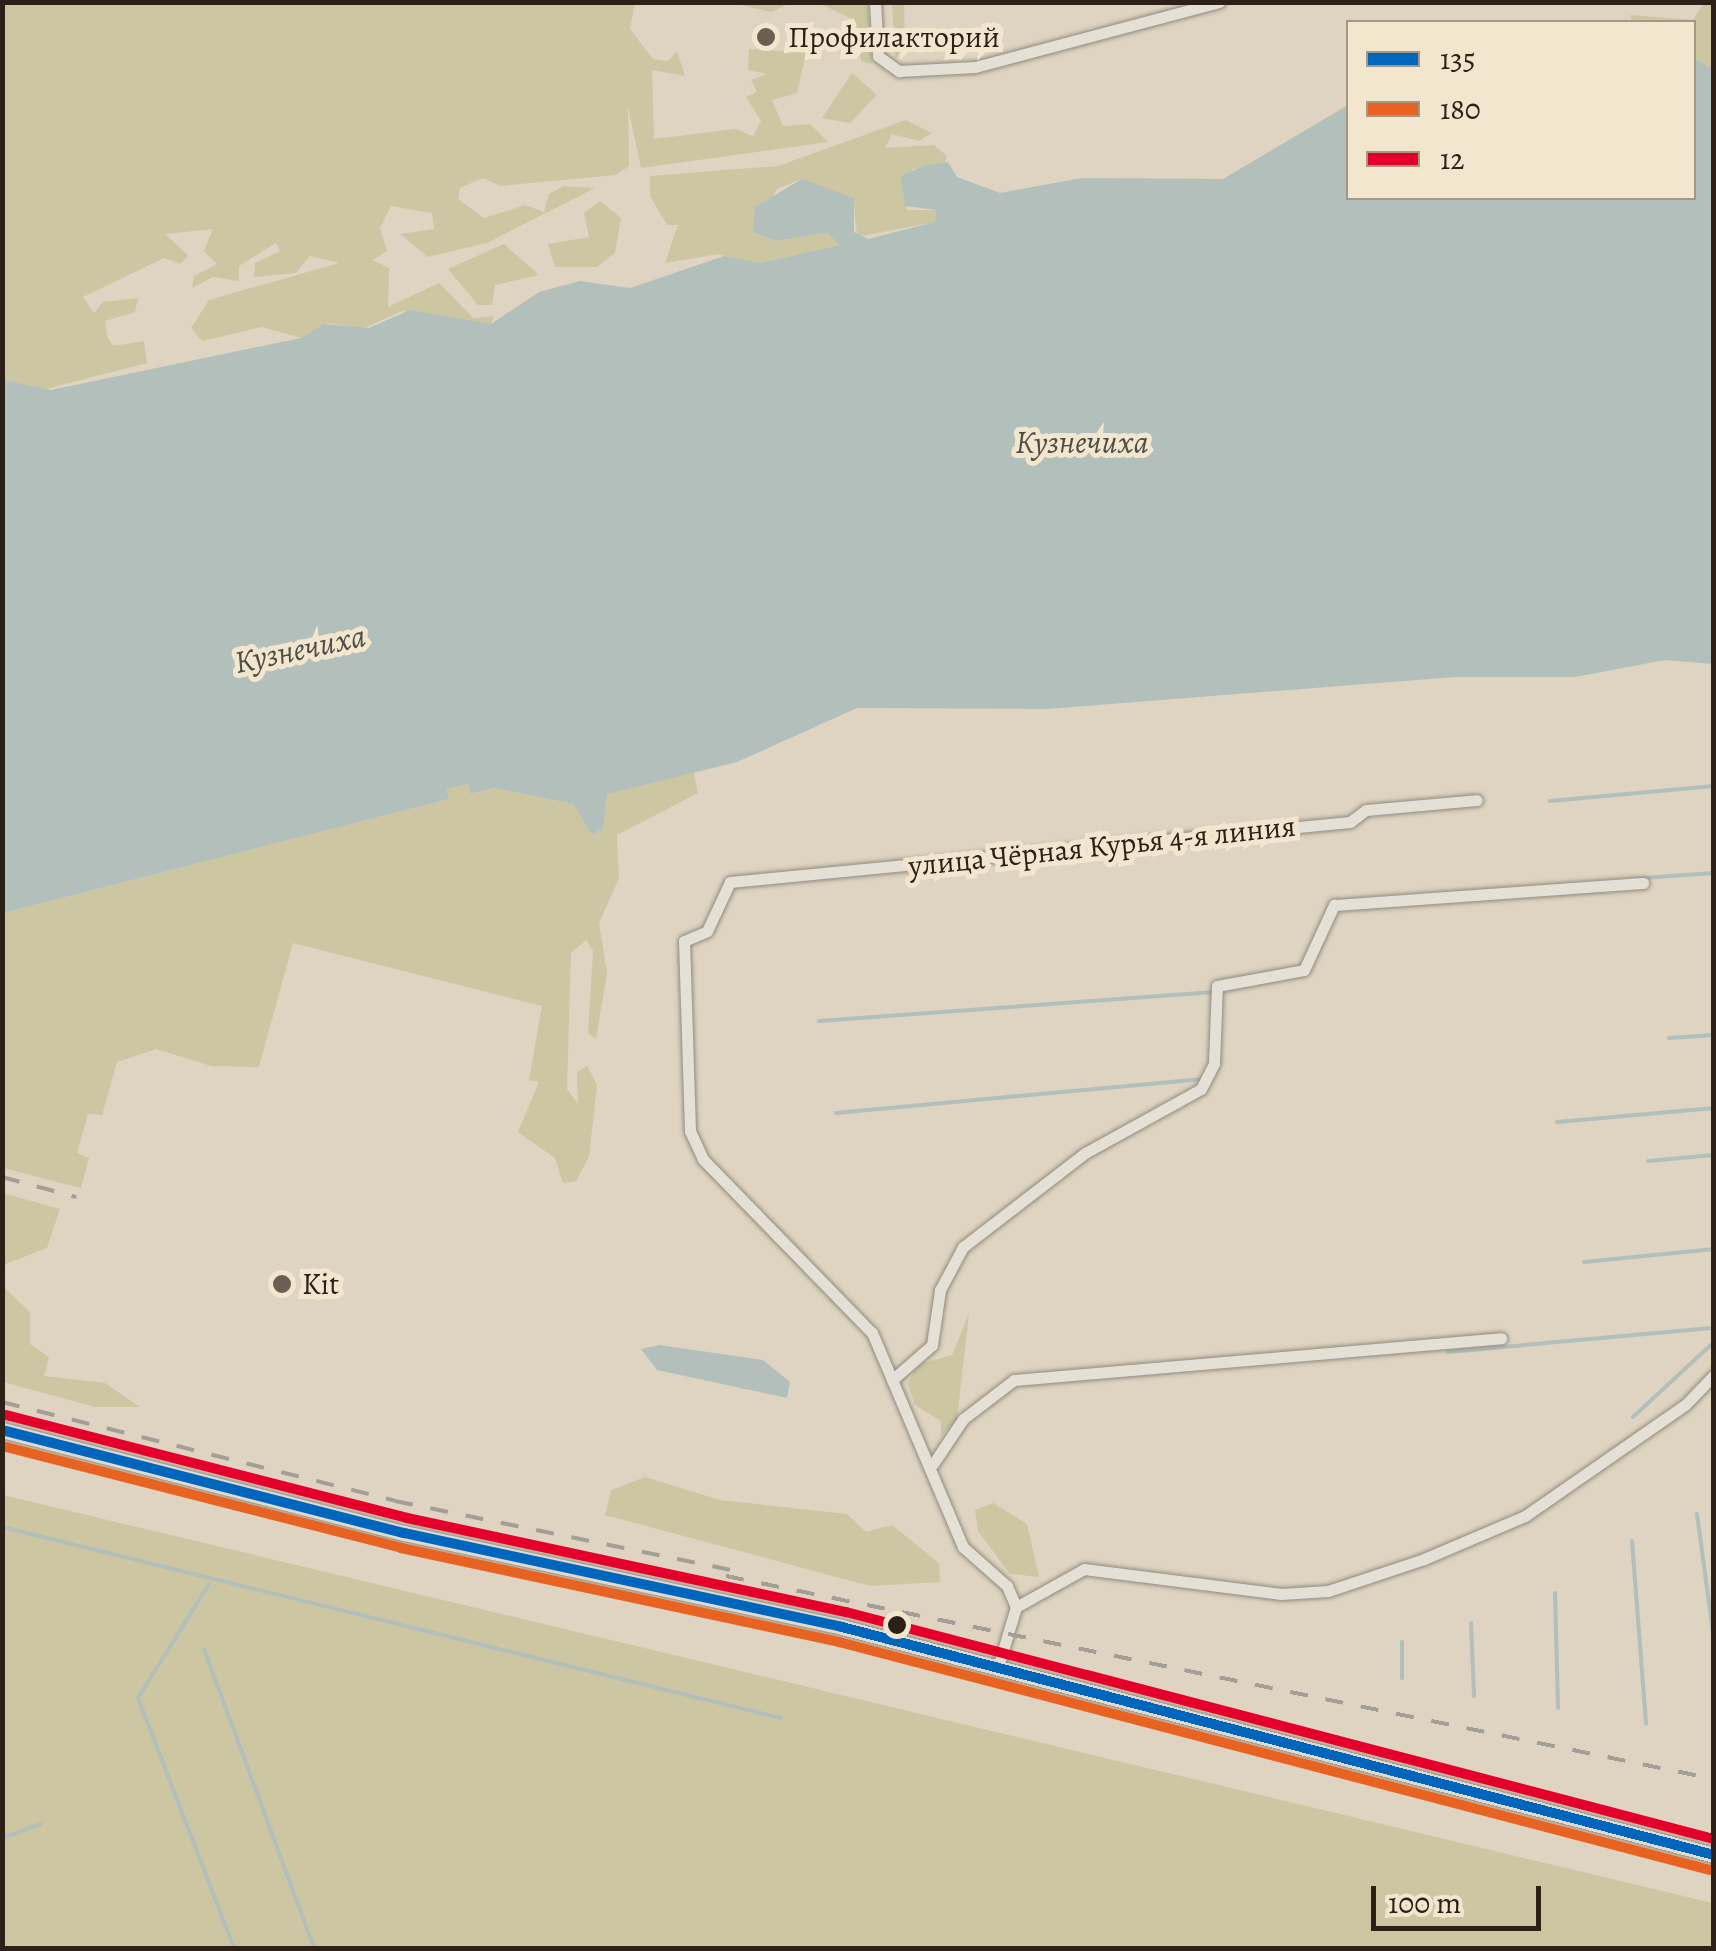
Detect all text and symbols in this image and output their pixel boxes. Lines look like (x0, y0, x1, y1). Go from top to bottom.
place label: Профилакторий (788, 19, 1000, 55)
legend (1346, 20, 1696, 200)
marker: Профилакторий (753, 24, 779, 50)
text: 135 (1440, 39, 1476, 79)
text: 180 (1440, 89, 1481, 129)
text: 12 (1440, 139, 1465, 179)
water label: Кузнечиха (1015, 423, 1149, 461)
water label: Кузнечиха (231, 616, 369, 682)
street label: улица Чёрная Курья 4-я линия (907, 808, 1297, 884)
place label: Kit (302, 1266, 339, 1302)
marker: Kit (271, 1273, 293, 1295)
unlabelled marker (887, 1615, 907, 1635)
scale bar (1376, 1866, 1546, 1928)
text: 100 m (1388, 1883, 1461, 1923)

